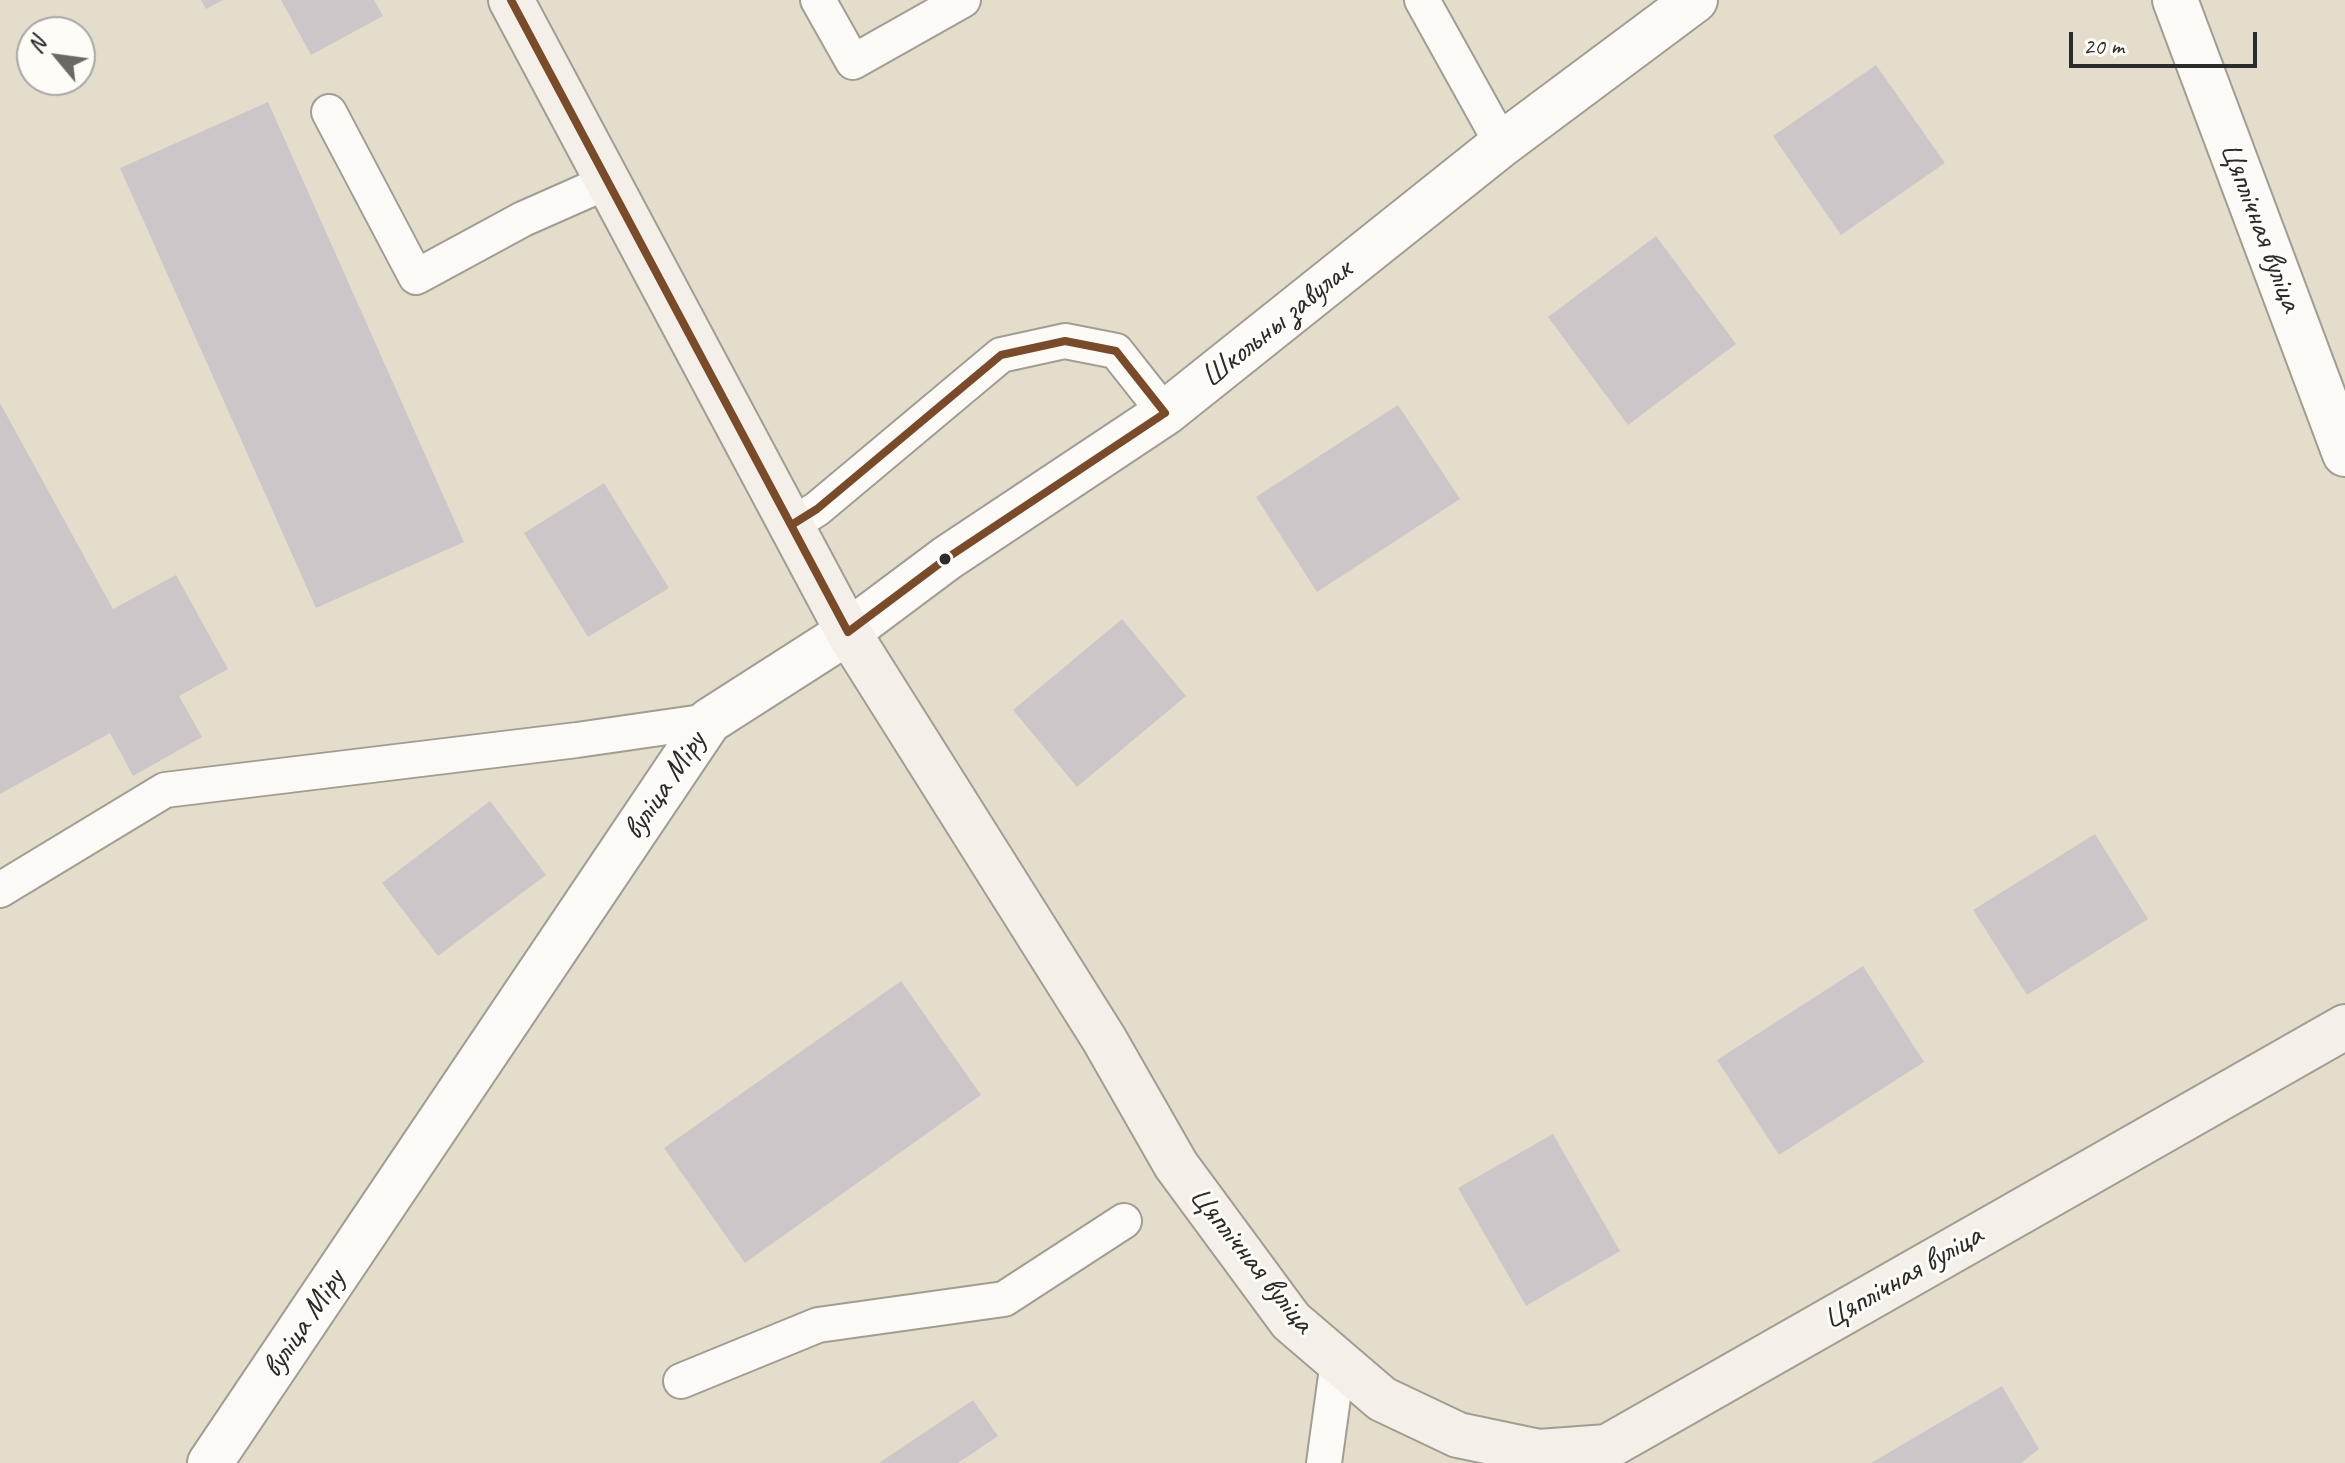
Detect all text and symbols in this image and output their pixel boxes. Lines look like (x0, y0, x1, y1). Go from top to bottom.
north arrow (16, 16, 96, 96)
scale bar (2073, 16, 2261, 66)
text: 20 m (2083, 31, 2124, 61)
text: N (21, 33, 52, 58)
street label: Цяплічная вуліца (2210, 137, 2310, 317)
street label: Школьны завулак (1194, 251, 1360, 397)
unlabelled marker (937, 551, 953, 567)
street label: вуліца Міру (615, 725, 715, 847)
street label: Цяплічная вуліца (1180, 1179, 1322, 1341)
street label: Цяплічная вуліца (1816, 1217, 1990, 1339)
street label: вуліца Міру (254, 1263, 354, 1385)

